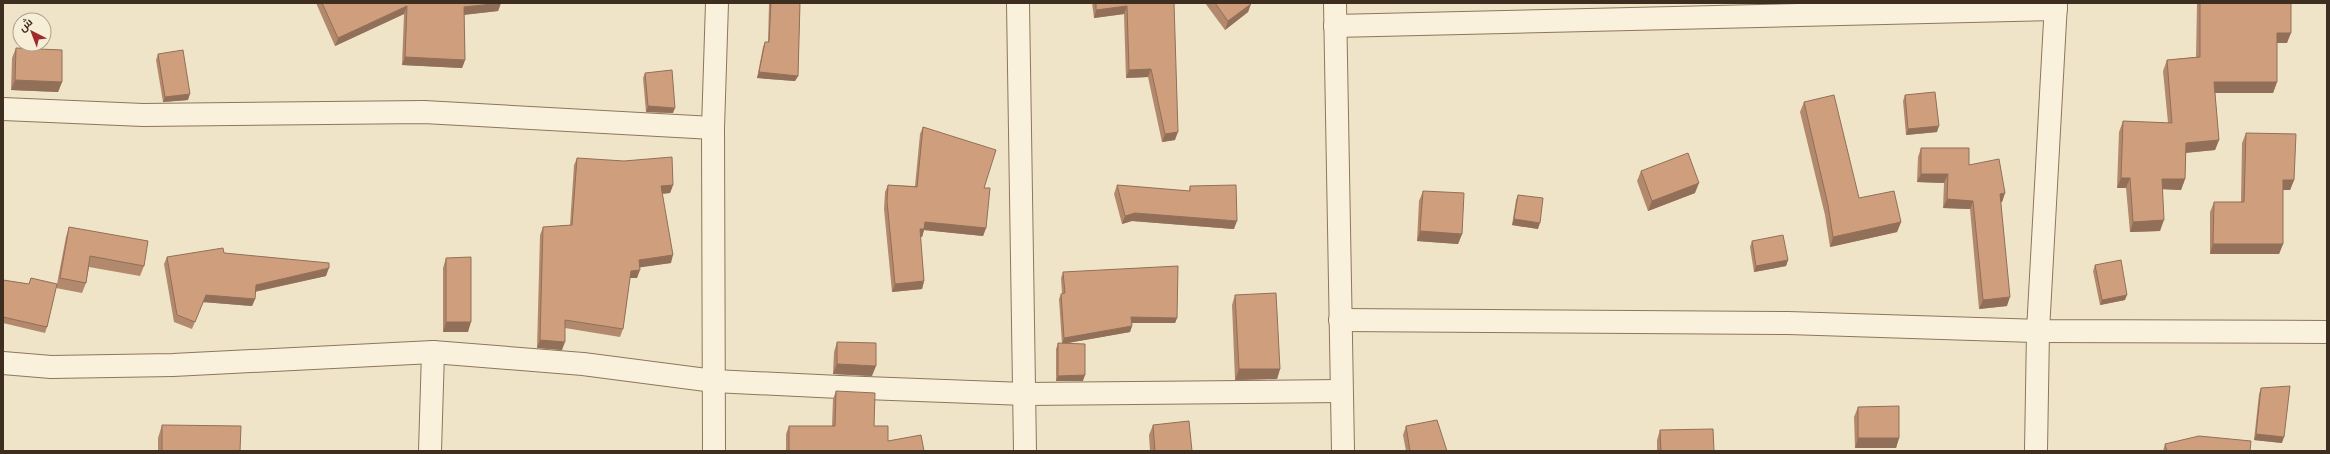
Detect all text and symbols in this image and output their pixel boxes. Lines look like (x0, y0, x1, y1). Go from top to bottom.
north arrow (12, 12, 52, 52)
text: ش (13, 12, 37, 37)

